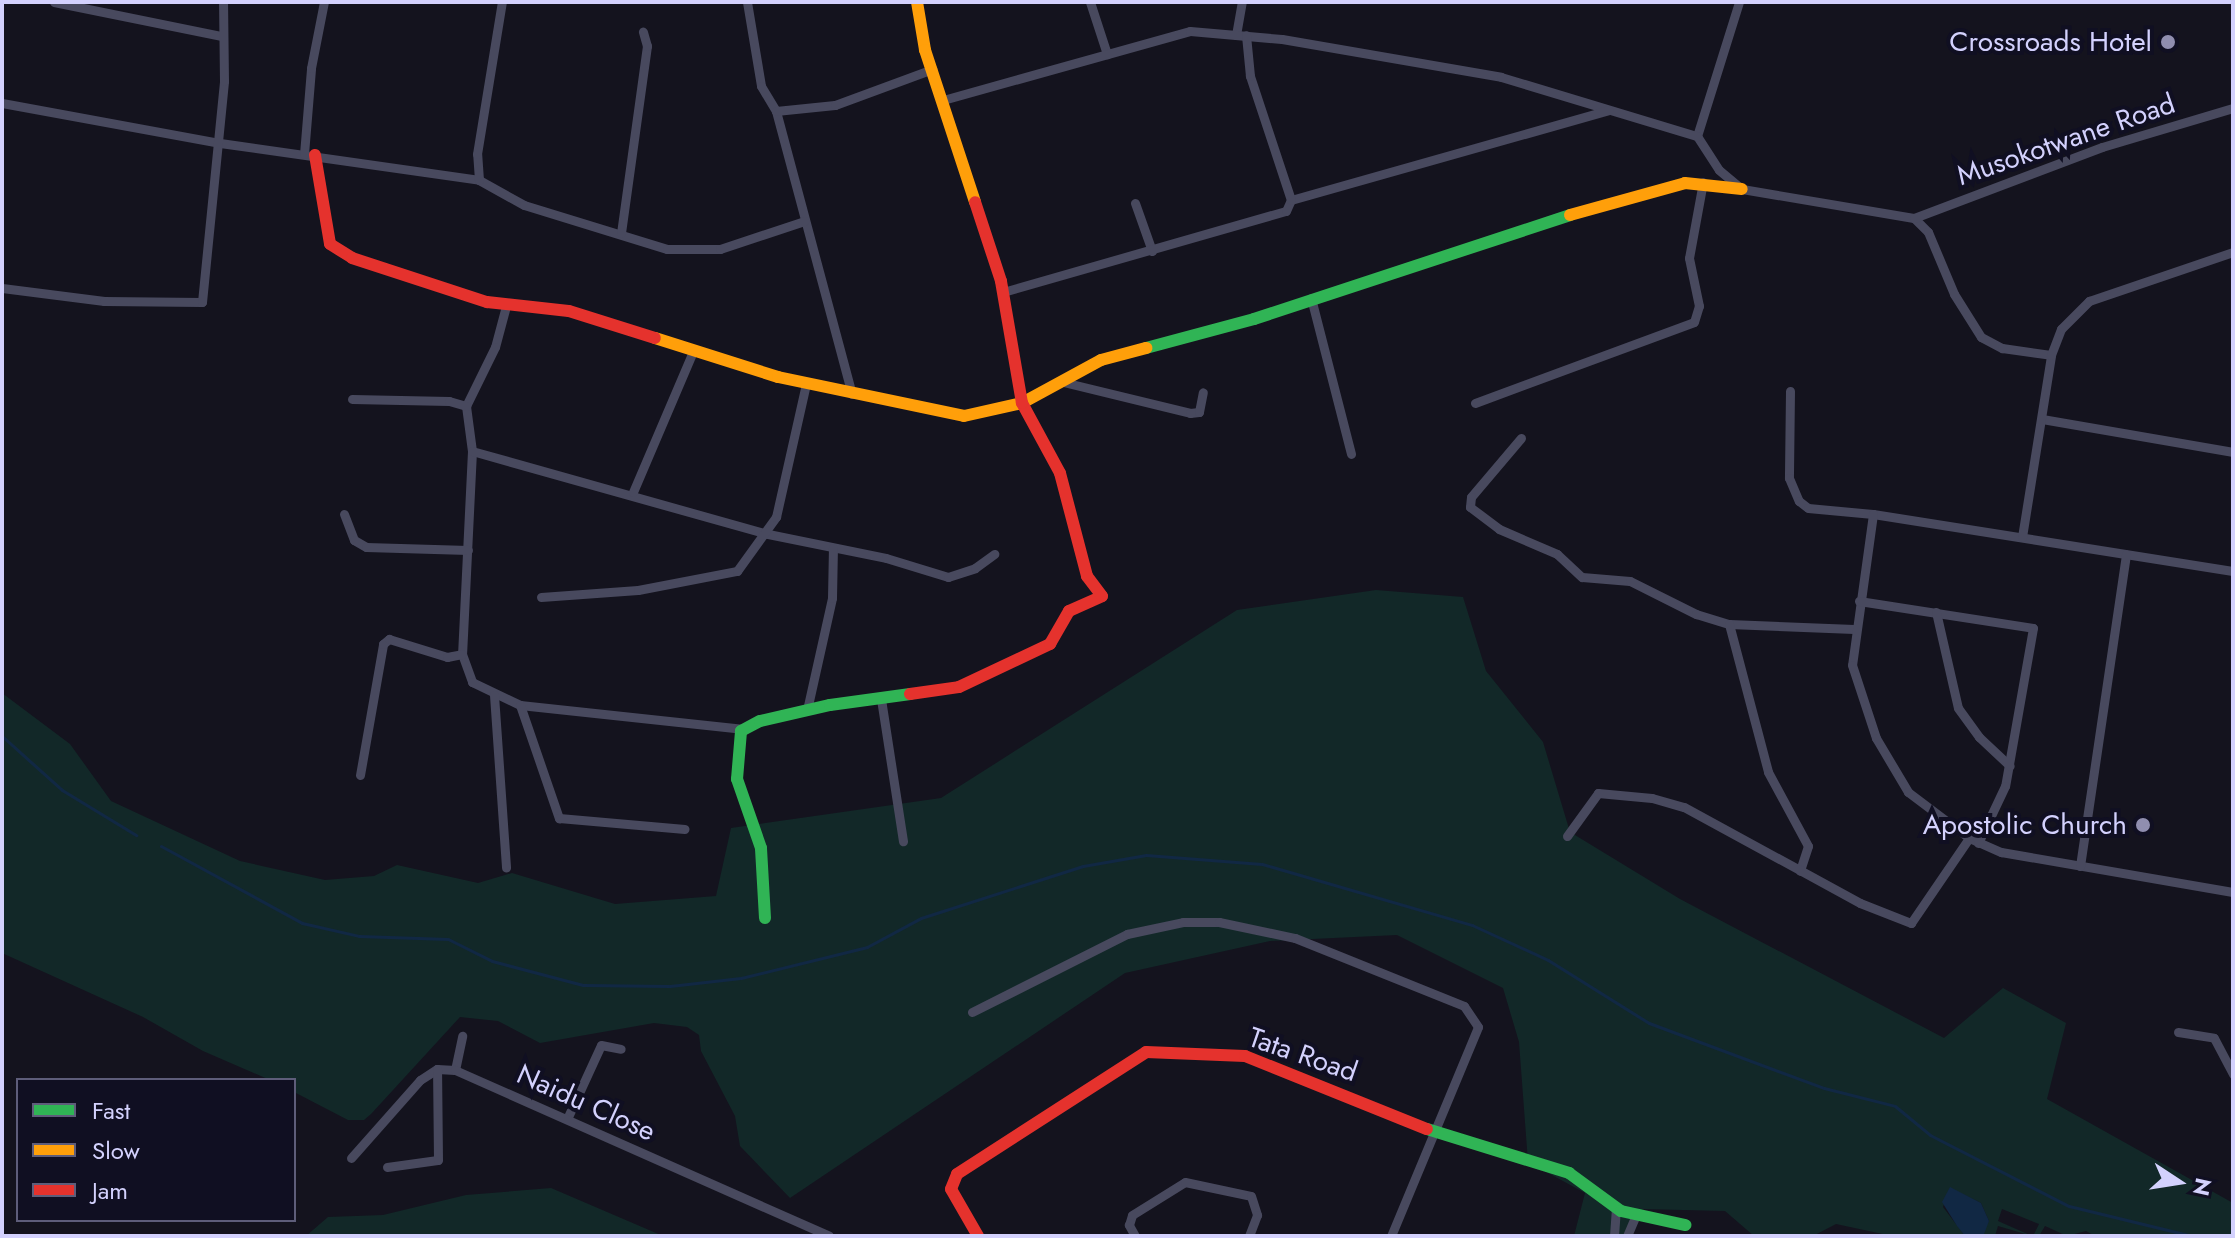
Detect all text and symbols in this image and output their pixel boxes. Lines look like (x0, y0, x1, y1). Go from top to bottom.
place label: Crossroads Hotel (1949, 25, 2152, 59)
marker: Crossroads Hotel (2159, 33, 2177, 51)
street label: Musokotwane Road (1953, 87, 2179, 193)
place label: Apostolic Church (1923, 808, 2127, 842)
marker: Apostolic Church (2134, 816, 2152, 834)
street label: Tata Road (1244, 1021, 1362, 1089)
street label: Naidu Close (512, 1058, 660, 1148)
legend (16, 1078, 296, 1222)
text: Fast (92, 1093, 130, 1128)
text: Slow (92, 1133, 140, 1168)
north arrow (2139, 1142, 2219, 1222)
text: Jam (92, 1173, 128, 1208)
text: N (2185, 1175, 2220, 1199)

